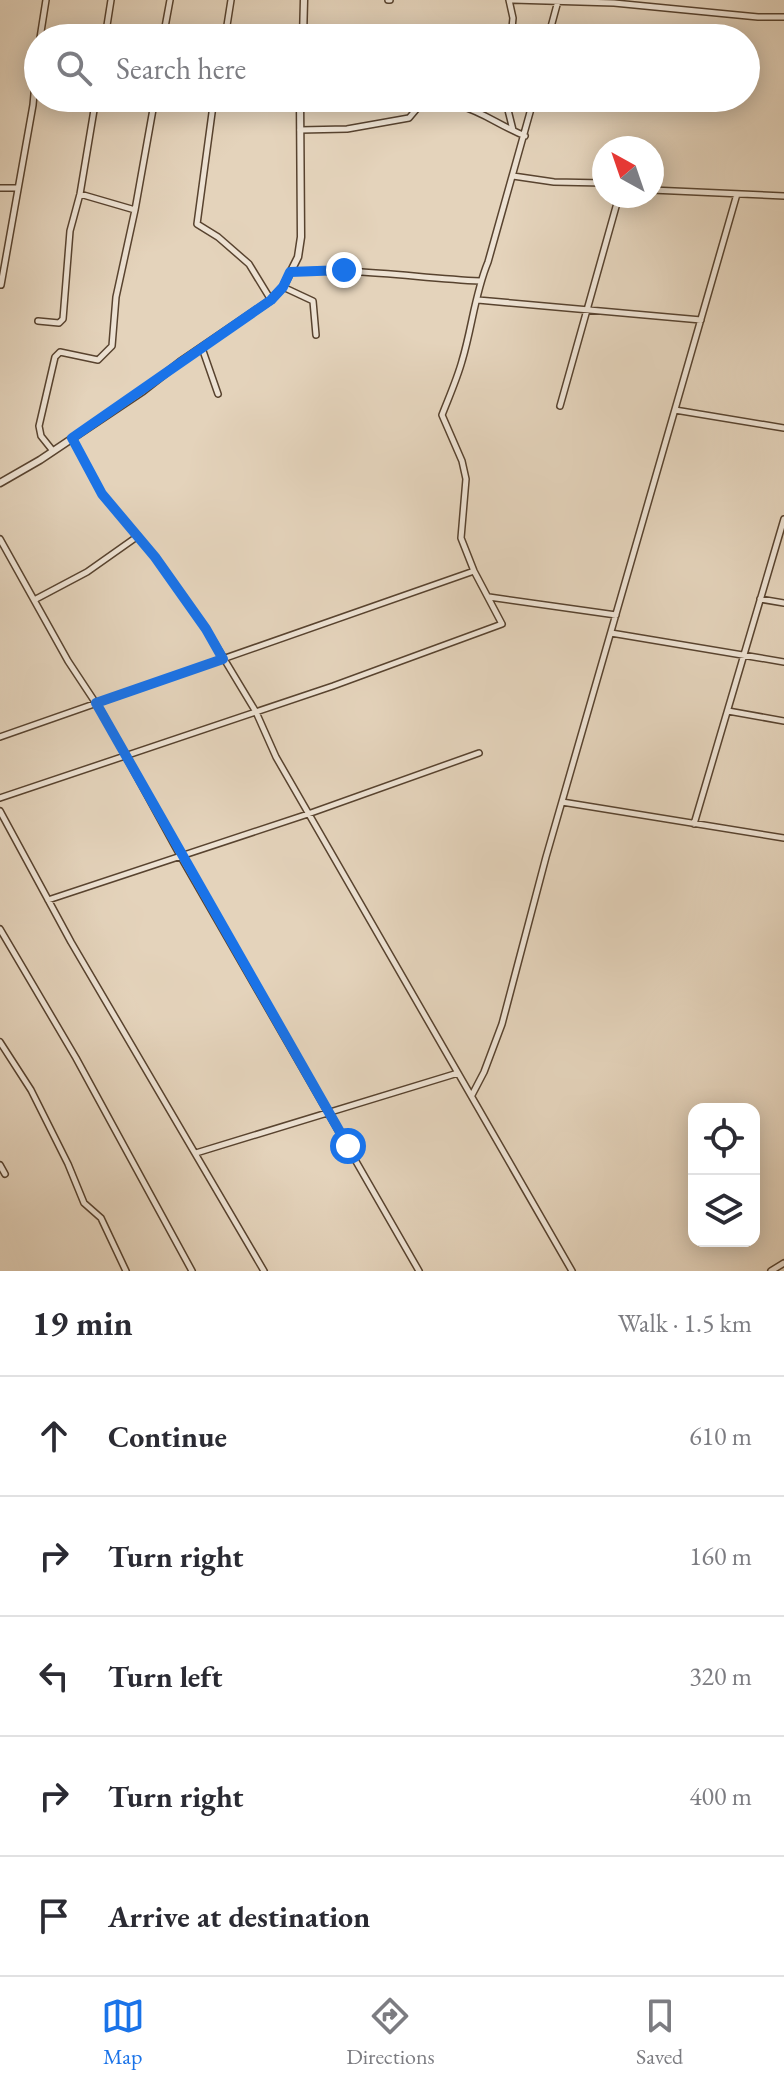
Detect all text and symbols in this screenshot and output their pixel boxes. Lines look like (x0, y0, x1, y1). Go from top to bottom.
search box (24, 24, 760, 112)
icon: search (52, 46, 96, 90)
text: Search here (116, 49, 246, 88)
north arrow (592, 136, 664, 208)
route end (326, 252, 362, 288)
map controls (688, 1103, 760, 1247)
button: locate (688, 1103, 760, 1175)
route start (330, 1128, 366, 1164)
button: layers (688, 1175, 760, 1247)
text: 19 min (32, 1301, 133, 1345)
text: Walk · 1.5 km (618, 1306, 752, 1340)
icon: ahead (32, 1414, 76, 1458)
text: Continue (108, 1417, 227, 1456)
text: 610 m (689, 1419, 752, 1453)
icon: right (32, 1534, 76, 1578)
text: Turn right (108, 1537, 244, 1576)
text: 160 m (689, 1539, 752, 1573)
icon: left (32, 1654, 76, 1698)
text: Turn left (108, 1657, 222, 1696)
text: 320 m (689, 1659, 752, 1693)
icon: right (32, 1774, 76, 1818)
text: Turn right (108, 1777, 244, 1816)
text: 400 m (689, 1779, 752, 1813)
icon: arrive (32, 1894, 76, 1938)
text: Arrive at destination (108, 1897, 370, 1936)
tab: Map (101, 1994, 145, 2071)
tab: Directions (346, 1994, 435, 2071)
tab: Saved (636, 1994, 683, 2071)

